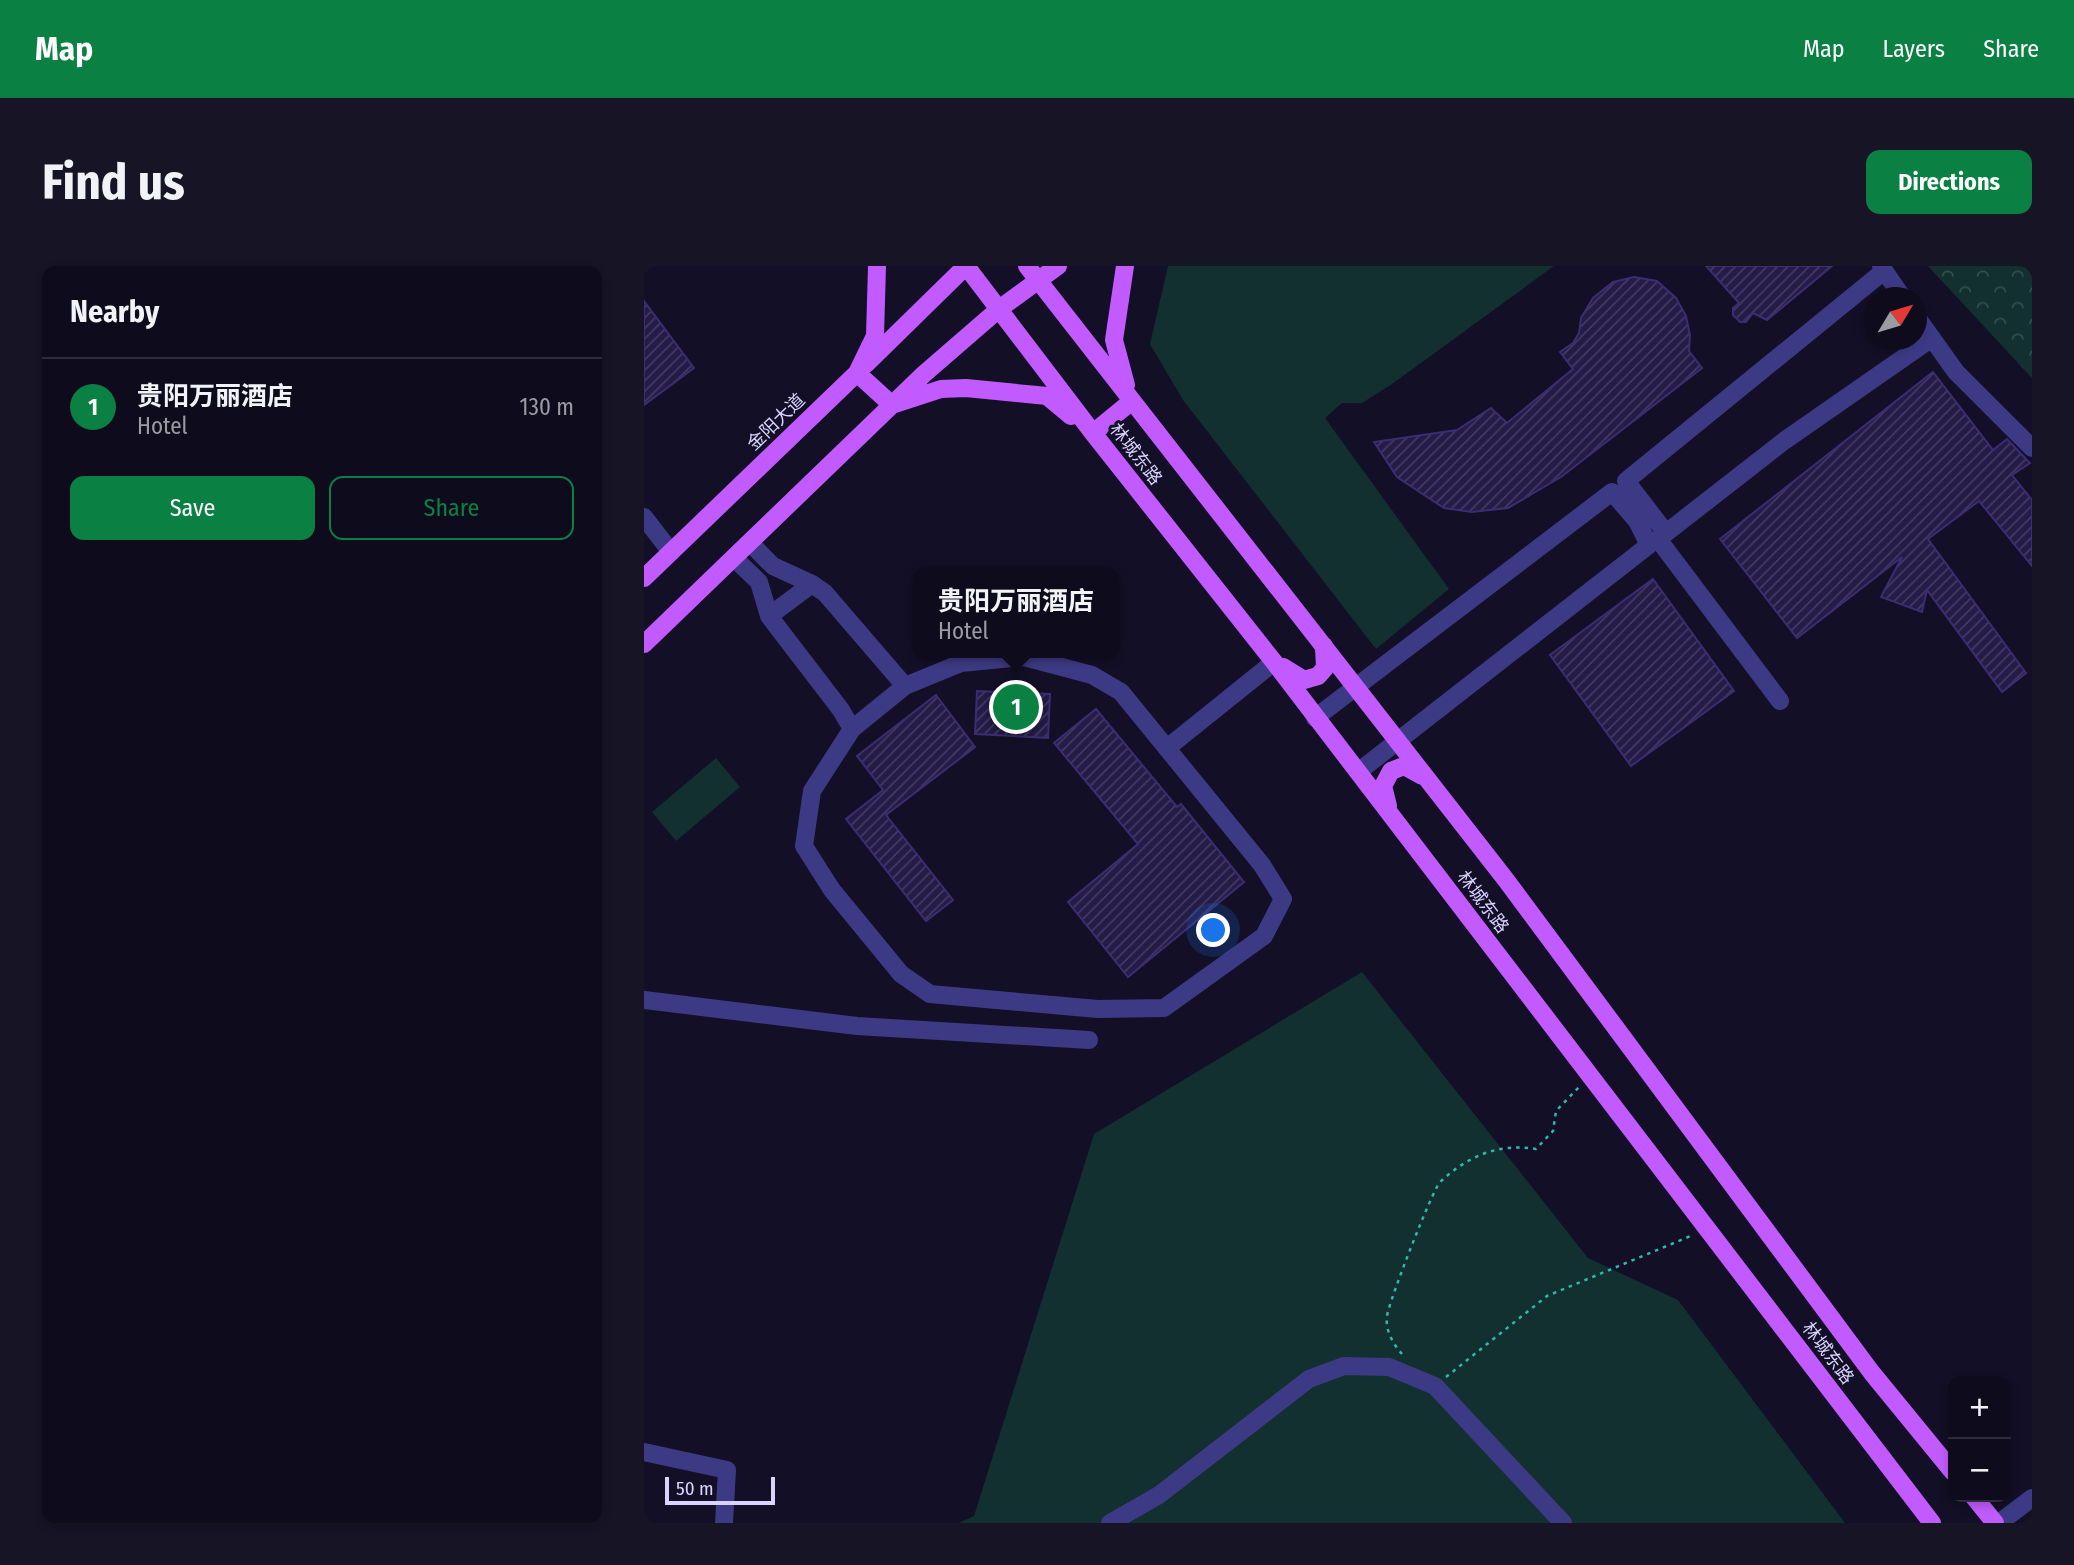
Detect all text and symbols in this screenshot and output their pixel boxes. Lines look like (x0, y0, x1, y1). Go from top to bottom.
text: Map (35, 29, 93, 69)
text: Map (1803, 35, 1845, 63)
text: Layers (1883, 35, 1945, 63)
text: Share (1983, 35, 2039, 63)
button: Directions (1866, 150, 2032, 214)
text: Find us (42, 153, 185, 212)
north arrow (1864, 287, 1927, 350)
text: Nearby (70, 294, 159, 330)
text: 贵阳万丽酒店 (137, 381, 293, 412)
street label: 金阳大道 (742, 389, 810, 455)
text: 1 (88, 393, 98, 421)
text: 130 m (520, 393, 574, 421)
text: Hotel (137, 412, 188, 440)
street label: 林城东路 (1105, 419, 1167, 489)
button: Save (70, 476, 315, 540)
button: Share (329, 476, 574, 540)
popup (913, 567, 1119, 658)
text: 贵阳万丽酒店 (938, 586, 1094, 617)
text: Hotel (938, 617, 989, 645)
pin: 1 (993, 681, 1039, 733)
street label: 林城东路 (1453, 867, 1513, 937)
your location (1196, 913, 1230, 947)
street label: 林城东路 (1798, 1318, 1858, 1388)
map controls (1948, 1376, 2011, 1502)
button: + (1948, 1376, 2011, 1439)
button: − (1948, 1439, 2011, 1502)
scale bar (665, 1474, 775, 1506)
text: 50 m (676, 1477, 714, 1500)

